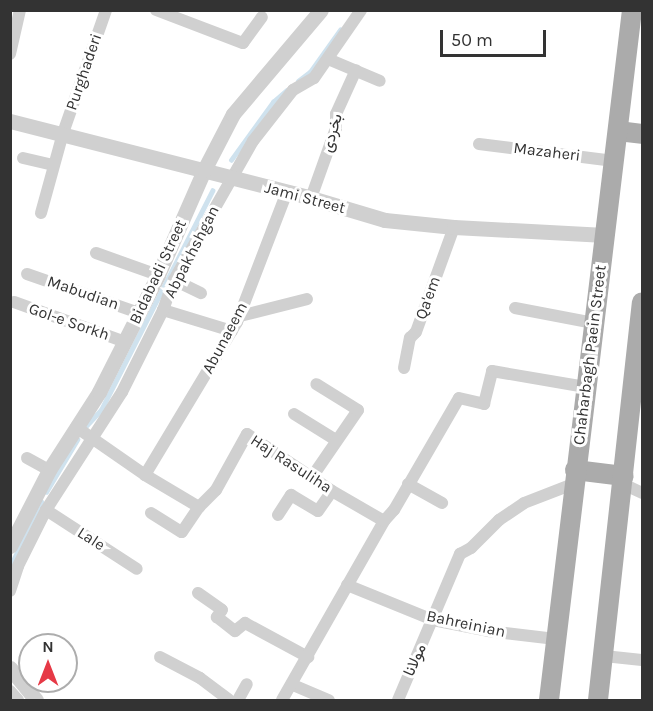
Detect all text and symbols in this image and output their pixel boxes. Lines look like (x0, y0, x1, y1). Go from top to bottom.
scale bar (443, 18, 550, 56)
text: 50 m (451, 29, 493, 51)
street label: Purghaderi (62, 31, 106, 113)
street label: بخردی (317, 111, 347, 155)
street label: Mazaheri (512, 138, 582, 166)
street label: Jami Street (263, 178, 347, 218)
street label: Abpakhshgan (161, 203, 223, 301)
street label: Bidabadi Street (125, 217, 191, 327)
street label: Chaharbagh Paein Street (569, 264, 611, 446)
street label: Mabudian (45, 272, 121, 314)
street label: Qa'em (411, 274, 445, 322)
street label: Gol-e Sorkh (26, 299, 112, 345)
street label: Abunaeem (198, 299, 252, 377)
street label: Haj Rasuliha (247, 431, 335, 497)
street label: Lale (74, 523, 108, 555)
street label: Bahreinian (425, 606, 507, 642)
north arrow (18, 633, 78, 693)
text: N (42, 637, 54, 656)
street label: مولانا (399, 641, 431, 679)

